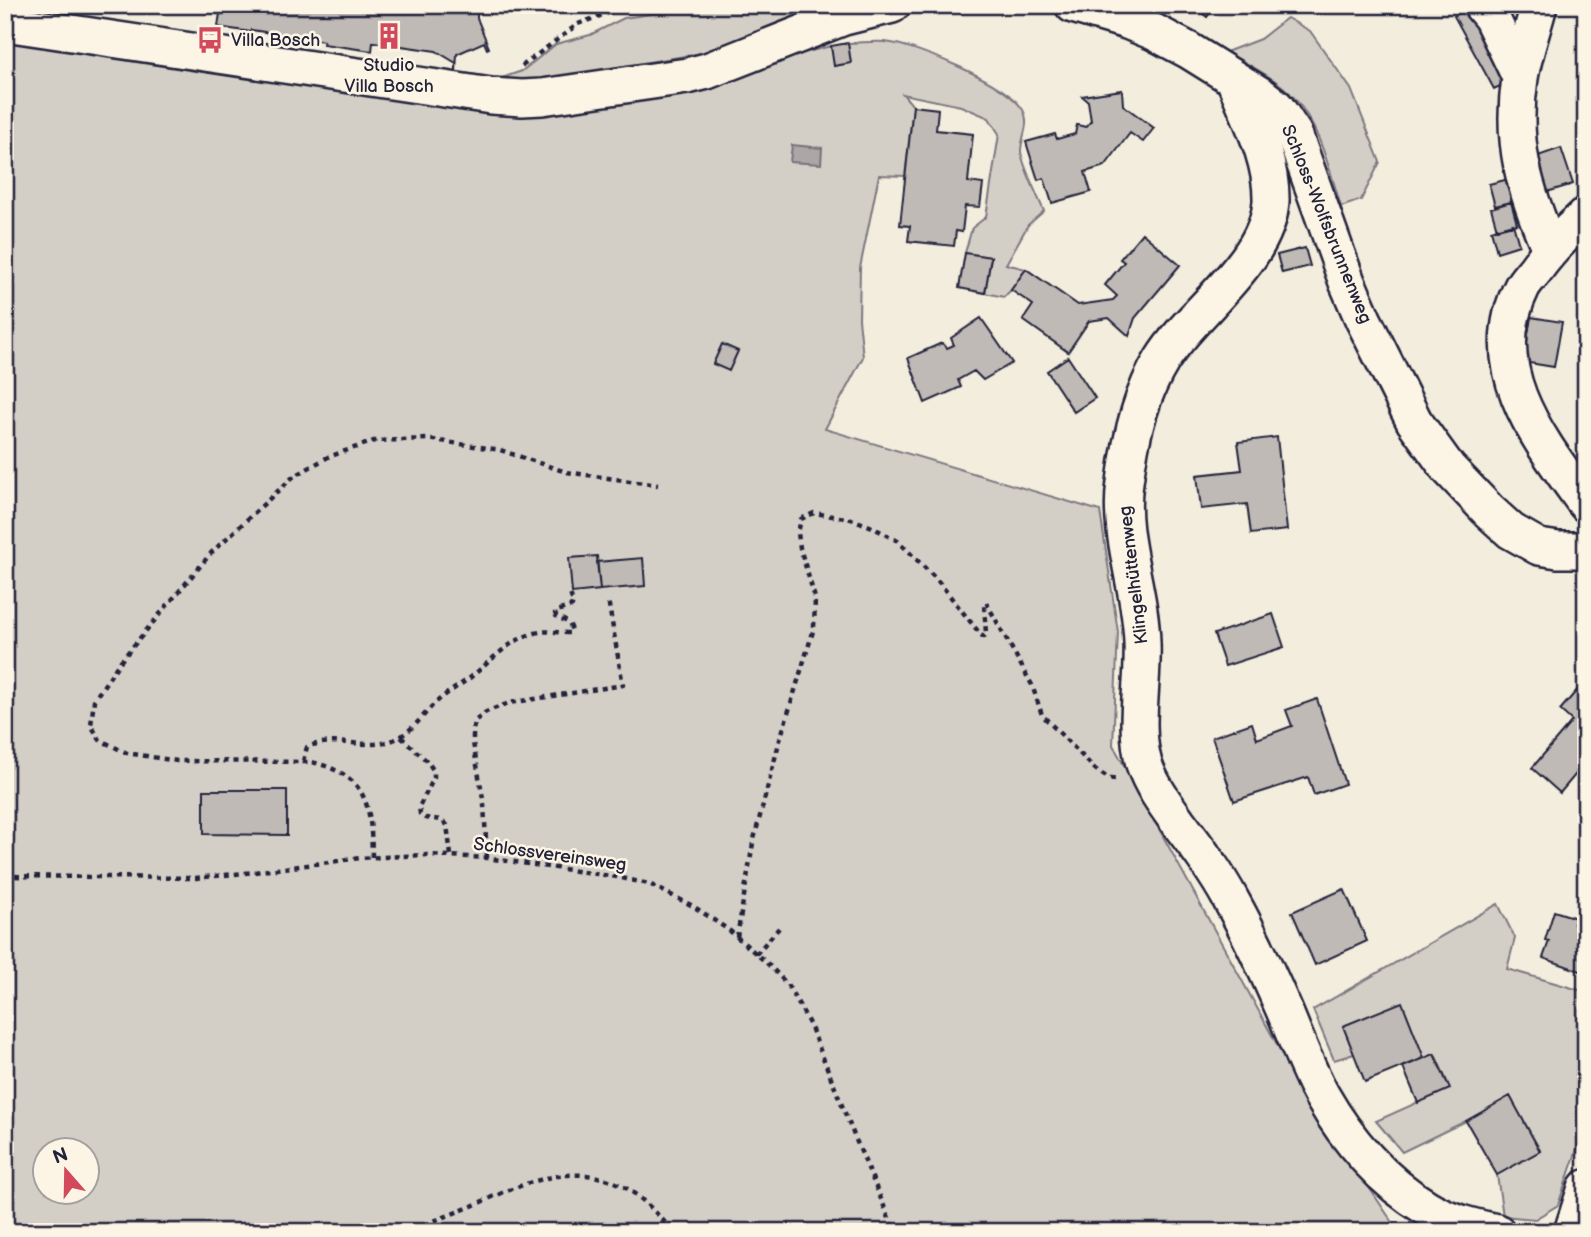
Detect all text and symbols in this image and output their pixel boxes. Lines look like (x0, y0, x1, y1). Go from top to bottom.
building icon: Studio Villa Bosch (374, 21, 404, 51)
bus stop icon: Villa Bosch (195, 25, 225, 55)
place label: Villa Bosch (231, 30, 320, 51)
place label: Studio Villa Bosch (344, 55, 434, 97)
street label: Schloss-Wolfsbrunnenweg (1277, 122, 1376, 327)
street label: Klingelhüttenweg (1115, 505, 1152, 645)
street label: Schlossvereinsweg (472, 833, 628, 876)
north arrow (32, 1136, 102, 1206)
text: N (50, 1143, 71, 1170)

